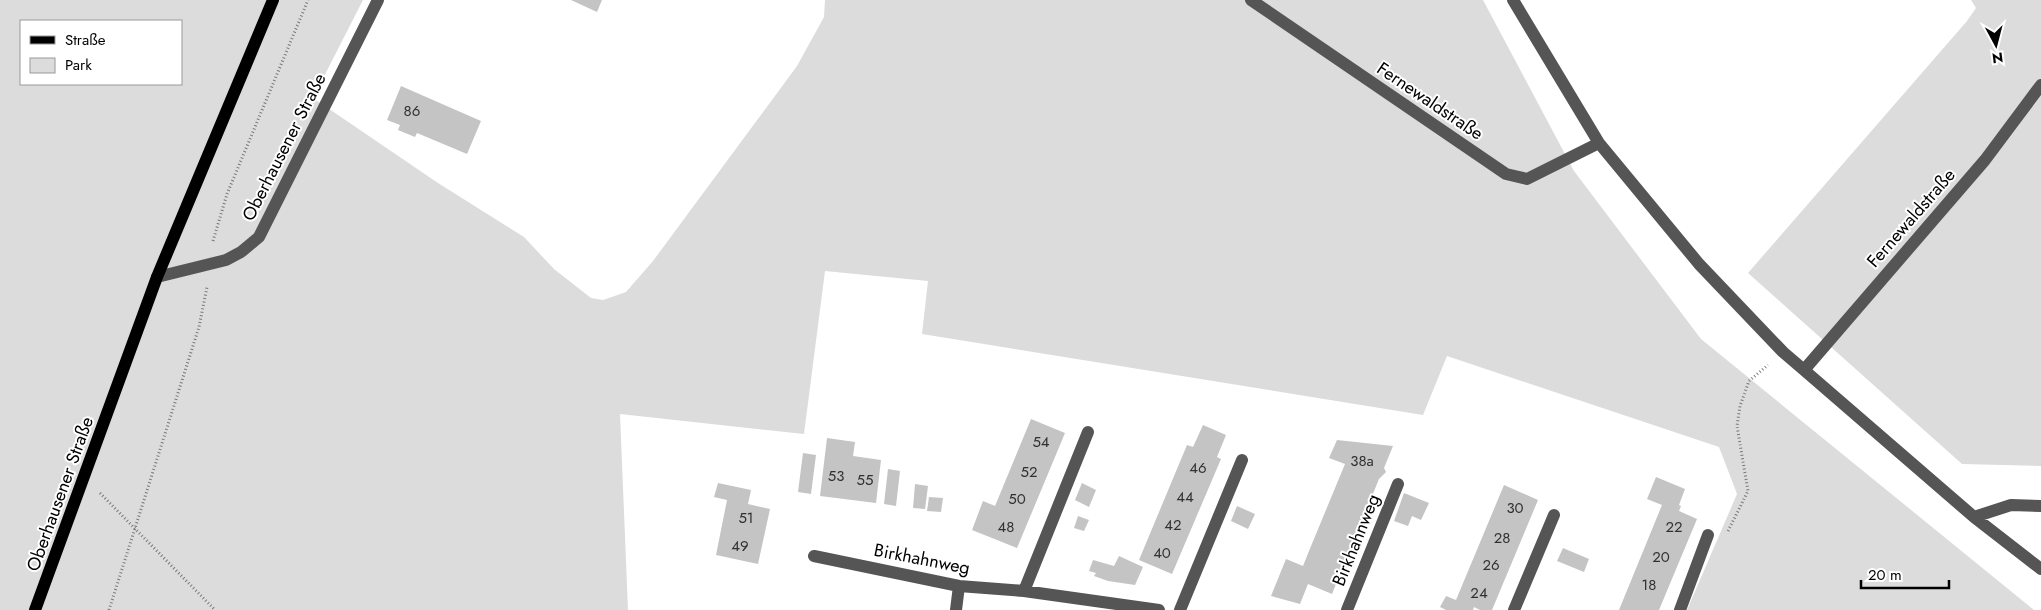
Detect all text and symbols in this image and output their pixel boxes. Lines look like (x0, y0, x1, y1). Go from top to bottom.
legend (20, 20, 182, 85)
north arrow (1971, 20, 2021, 70)
text: Straße (65, 29, 106, 51)
text: N (1991, 47, 2004, 69)
text: Park (65, 54, 92, 76)
street label: Fernewaldstraße (1372, 56, 1488, 146)
street label: Oberhausener Straße (235, 69, 333, 225)
house number: 86 (404, 100, 420, 122)
street label: Fernewaldstraße (1861, 163, 1961, 273)
street label: Oberhausener Straße (20, 413, 100, 575)
house number: 54 (1032, 431, 1050, 453)
house number: 38a (1350, 450, 1374, 472)
house number: 46 (1189, 457, 1207, 479)
house number: 52 (1021, 461, 1038, 483)
house number: 53 (828, 465, 844, 487)
house number: 55 (857, 469, 873, 491)
house number: 44 (1176, 486, 1194, 508)
house number: 50 (1008, 488, 1026, 510)
street label: Birkhahnweg (1326, 490, 1386, 590)
house number: 30 (1506, 497, 1524, 519)
house number: 51 (738, 507, 754, 529)
house number: 42 (1164, 514, 1182, 536)
house number: 48 (998, 516, 1014, 538)
house number: 22 (1665, 516, 1683, 538)
house number: 28 (1494, 527, 1510, 549)
house number: 49 (731, 535, 749, 557)
street label: Birkhahnweg (872, 537, 972, 581)
house number: 40 (1153, 542, 1171, 564)
house number: 20 (1652, 546, 1670, 568)
house number: 26 (1482, 554, 1500, 576)
scale bar (1861, 558, 1948, 590)
text: 20 m (1868, 564, 1902, 586)
house number: 18 (1642, 574, 1656, 596)
house number: 24 (1470, 582, 1488, 604)

